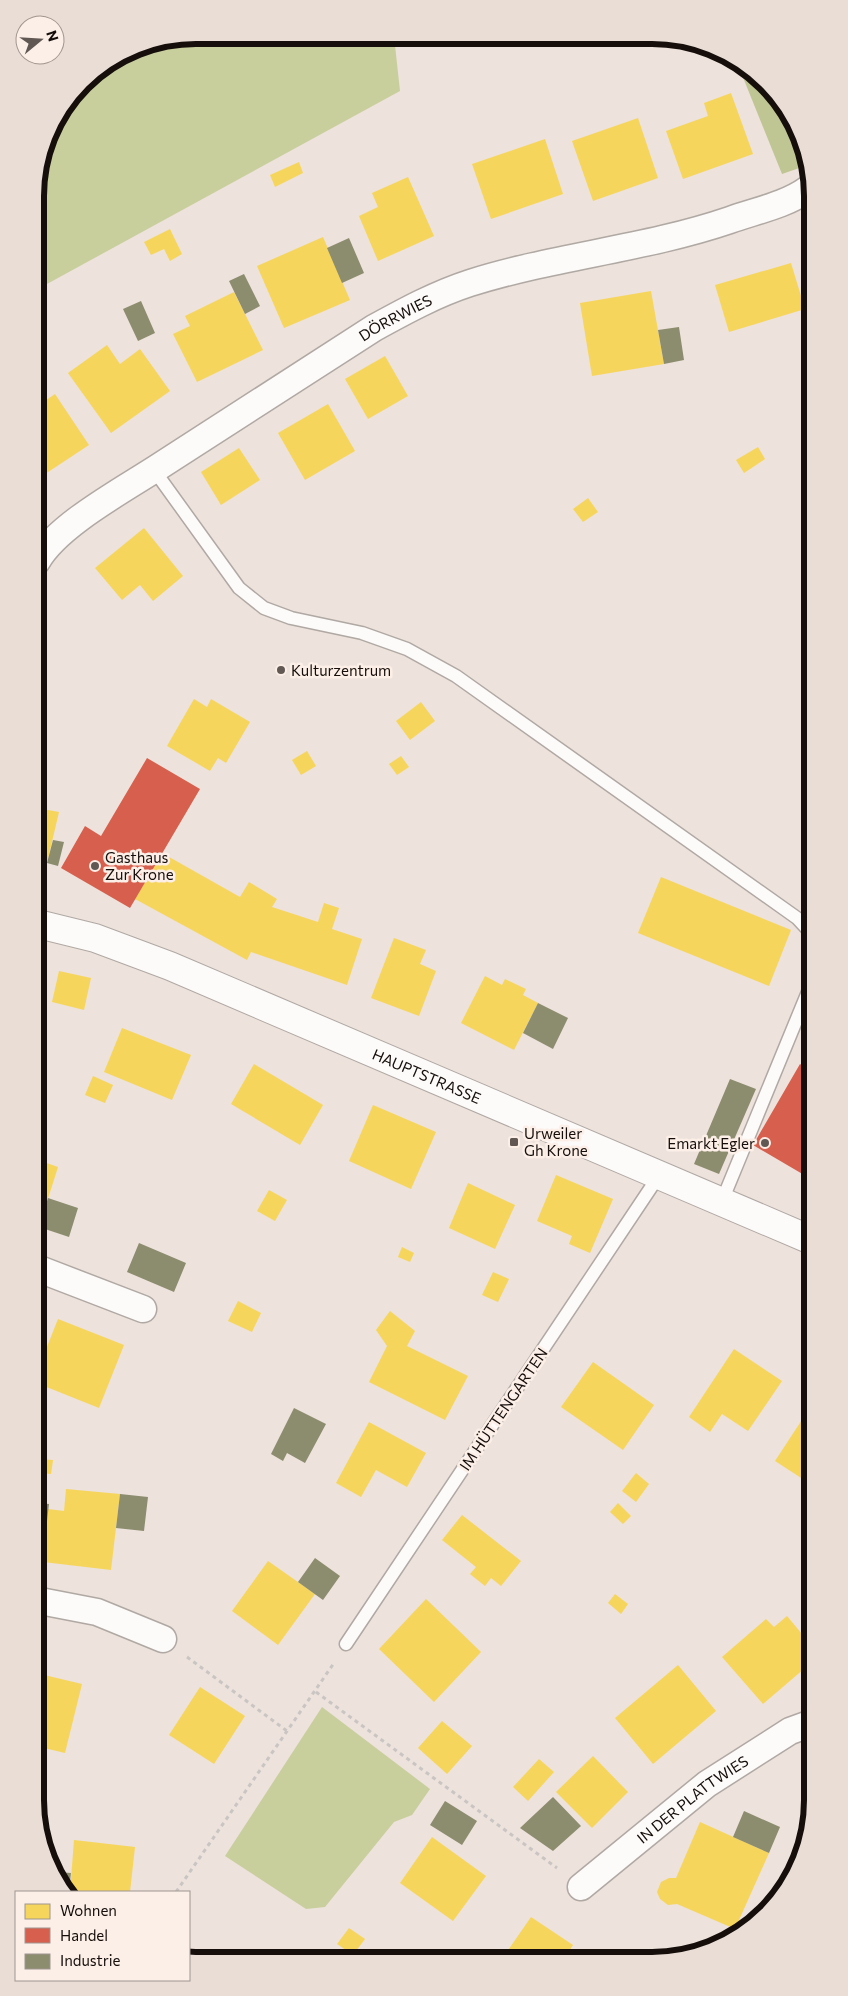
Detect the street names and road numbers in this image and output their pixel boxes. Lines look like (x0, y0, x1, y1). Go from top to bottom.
street label: DÖRRWIES (355, 290, 435, 344)
street label: HAUPTSTRASSE (370, 1045, 484, 1107)
street label: IM HÜTTENGARTEN (455, 1344, 551, 1474)
street label: IN DER PLATTWIES (633, 1751, 751, 1847)

